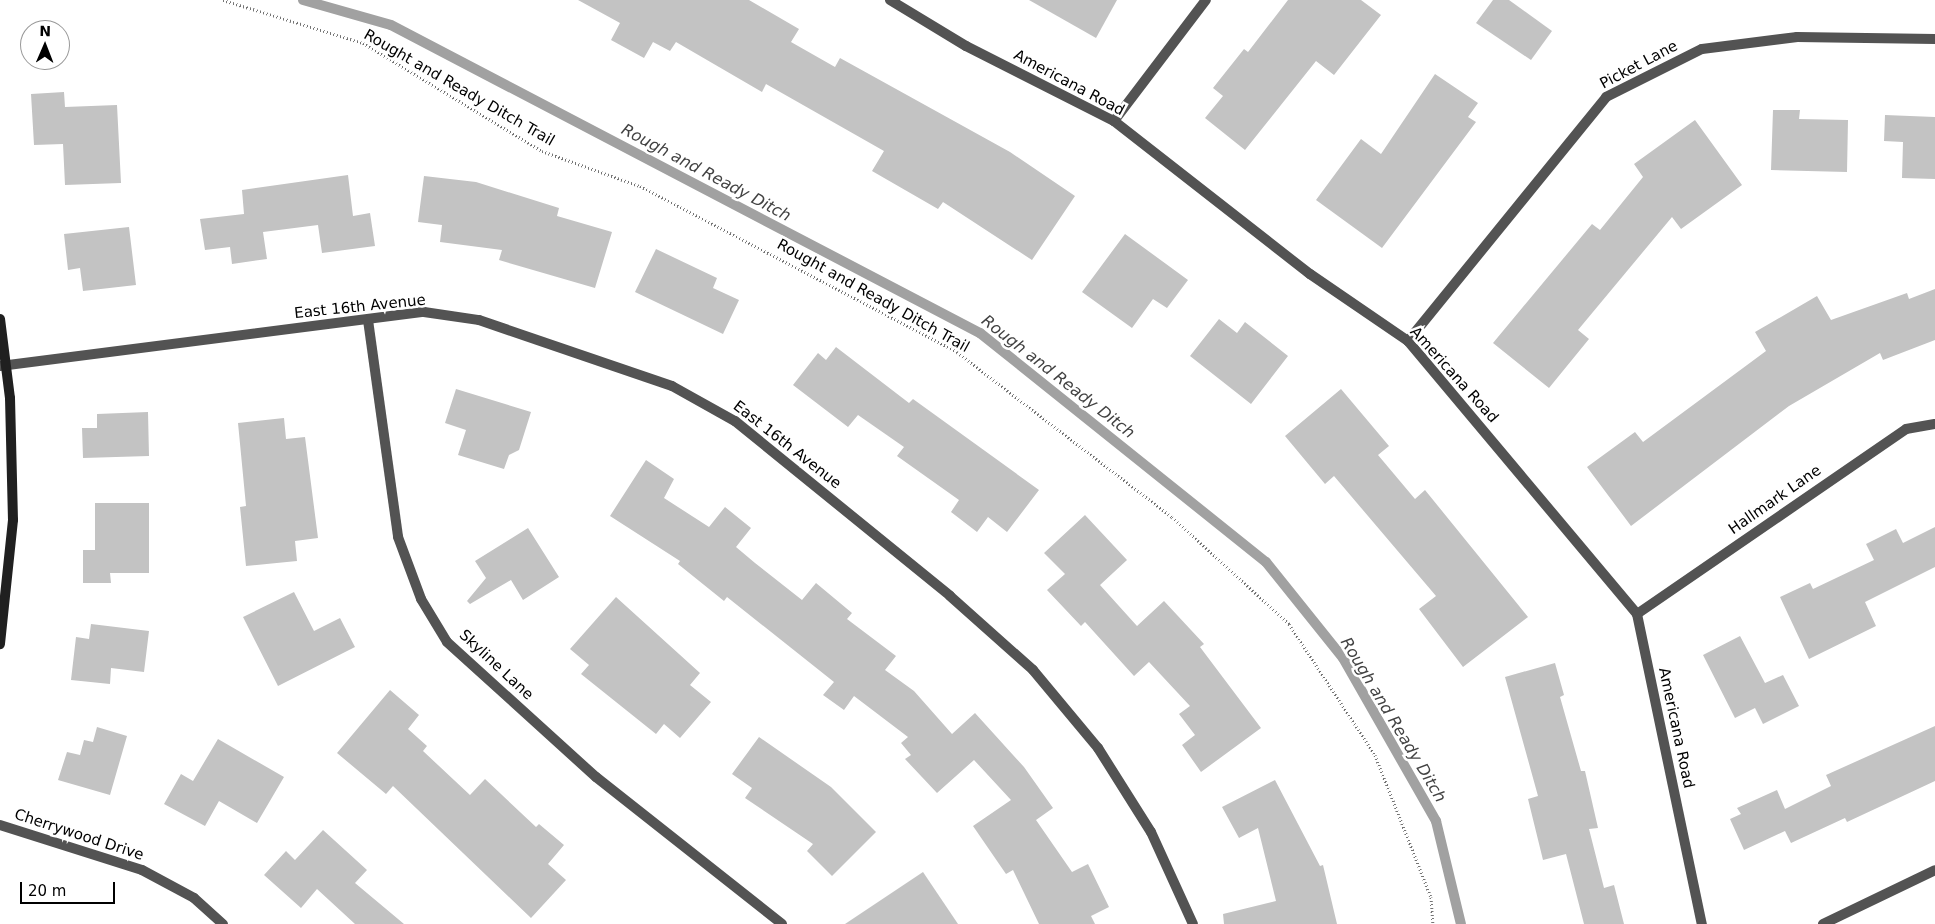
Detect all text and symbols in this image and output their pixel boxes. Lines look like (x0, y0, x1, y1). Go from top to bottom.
north arrow (20, 20, 70, 70)
text: N (39, 23, 51, 39)
street label: Rought and Ready Ditch Trail (360, 26, 558, 150)
street label: Picket Lane (1597, 37, 1681, 93)
street label: Americana Road (1010, 46, 1128, 120)
water label: Rough and Ready Ditch (618, 120, 794, 226)
street label: Rought and Ready Ditch Trail (774, 235, 972, 357)
street label: East 16th Avenue (293, 291, 427, 323)
water label: Rough and Ready Ditch (978, 311, 1138, 443)
street label: Americana Road (1406, 323, 1502, 427)
street label: East 16th Avenue (729, 397, 845, 493)
street label: Hallmark Lane (1725, 462, 1825, 538)
street label: Skyline Lane (455, 626, 537, 704)
water label: Rough and Ready Ditch (1336, 634, 1450, 806)
street label: Americana Road (1654, 666, 1698, 790)
street label: Cherrywood Drive (12, 806, 146, 864)
scale bar (22, 872, 118, 904)
text: 20 m (28, 882, 66, 900)

